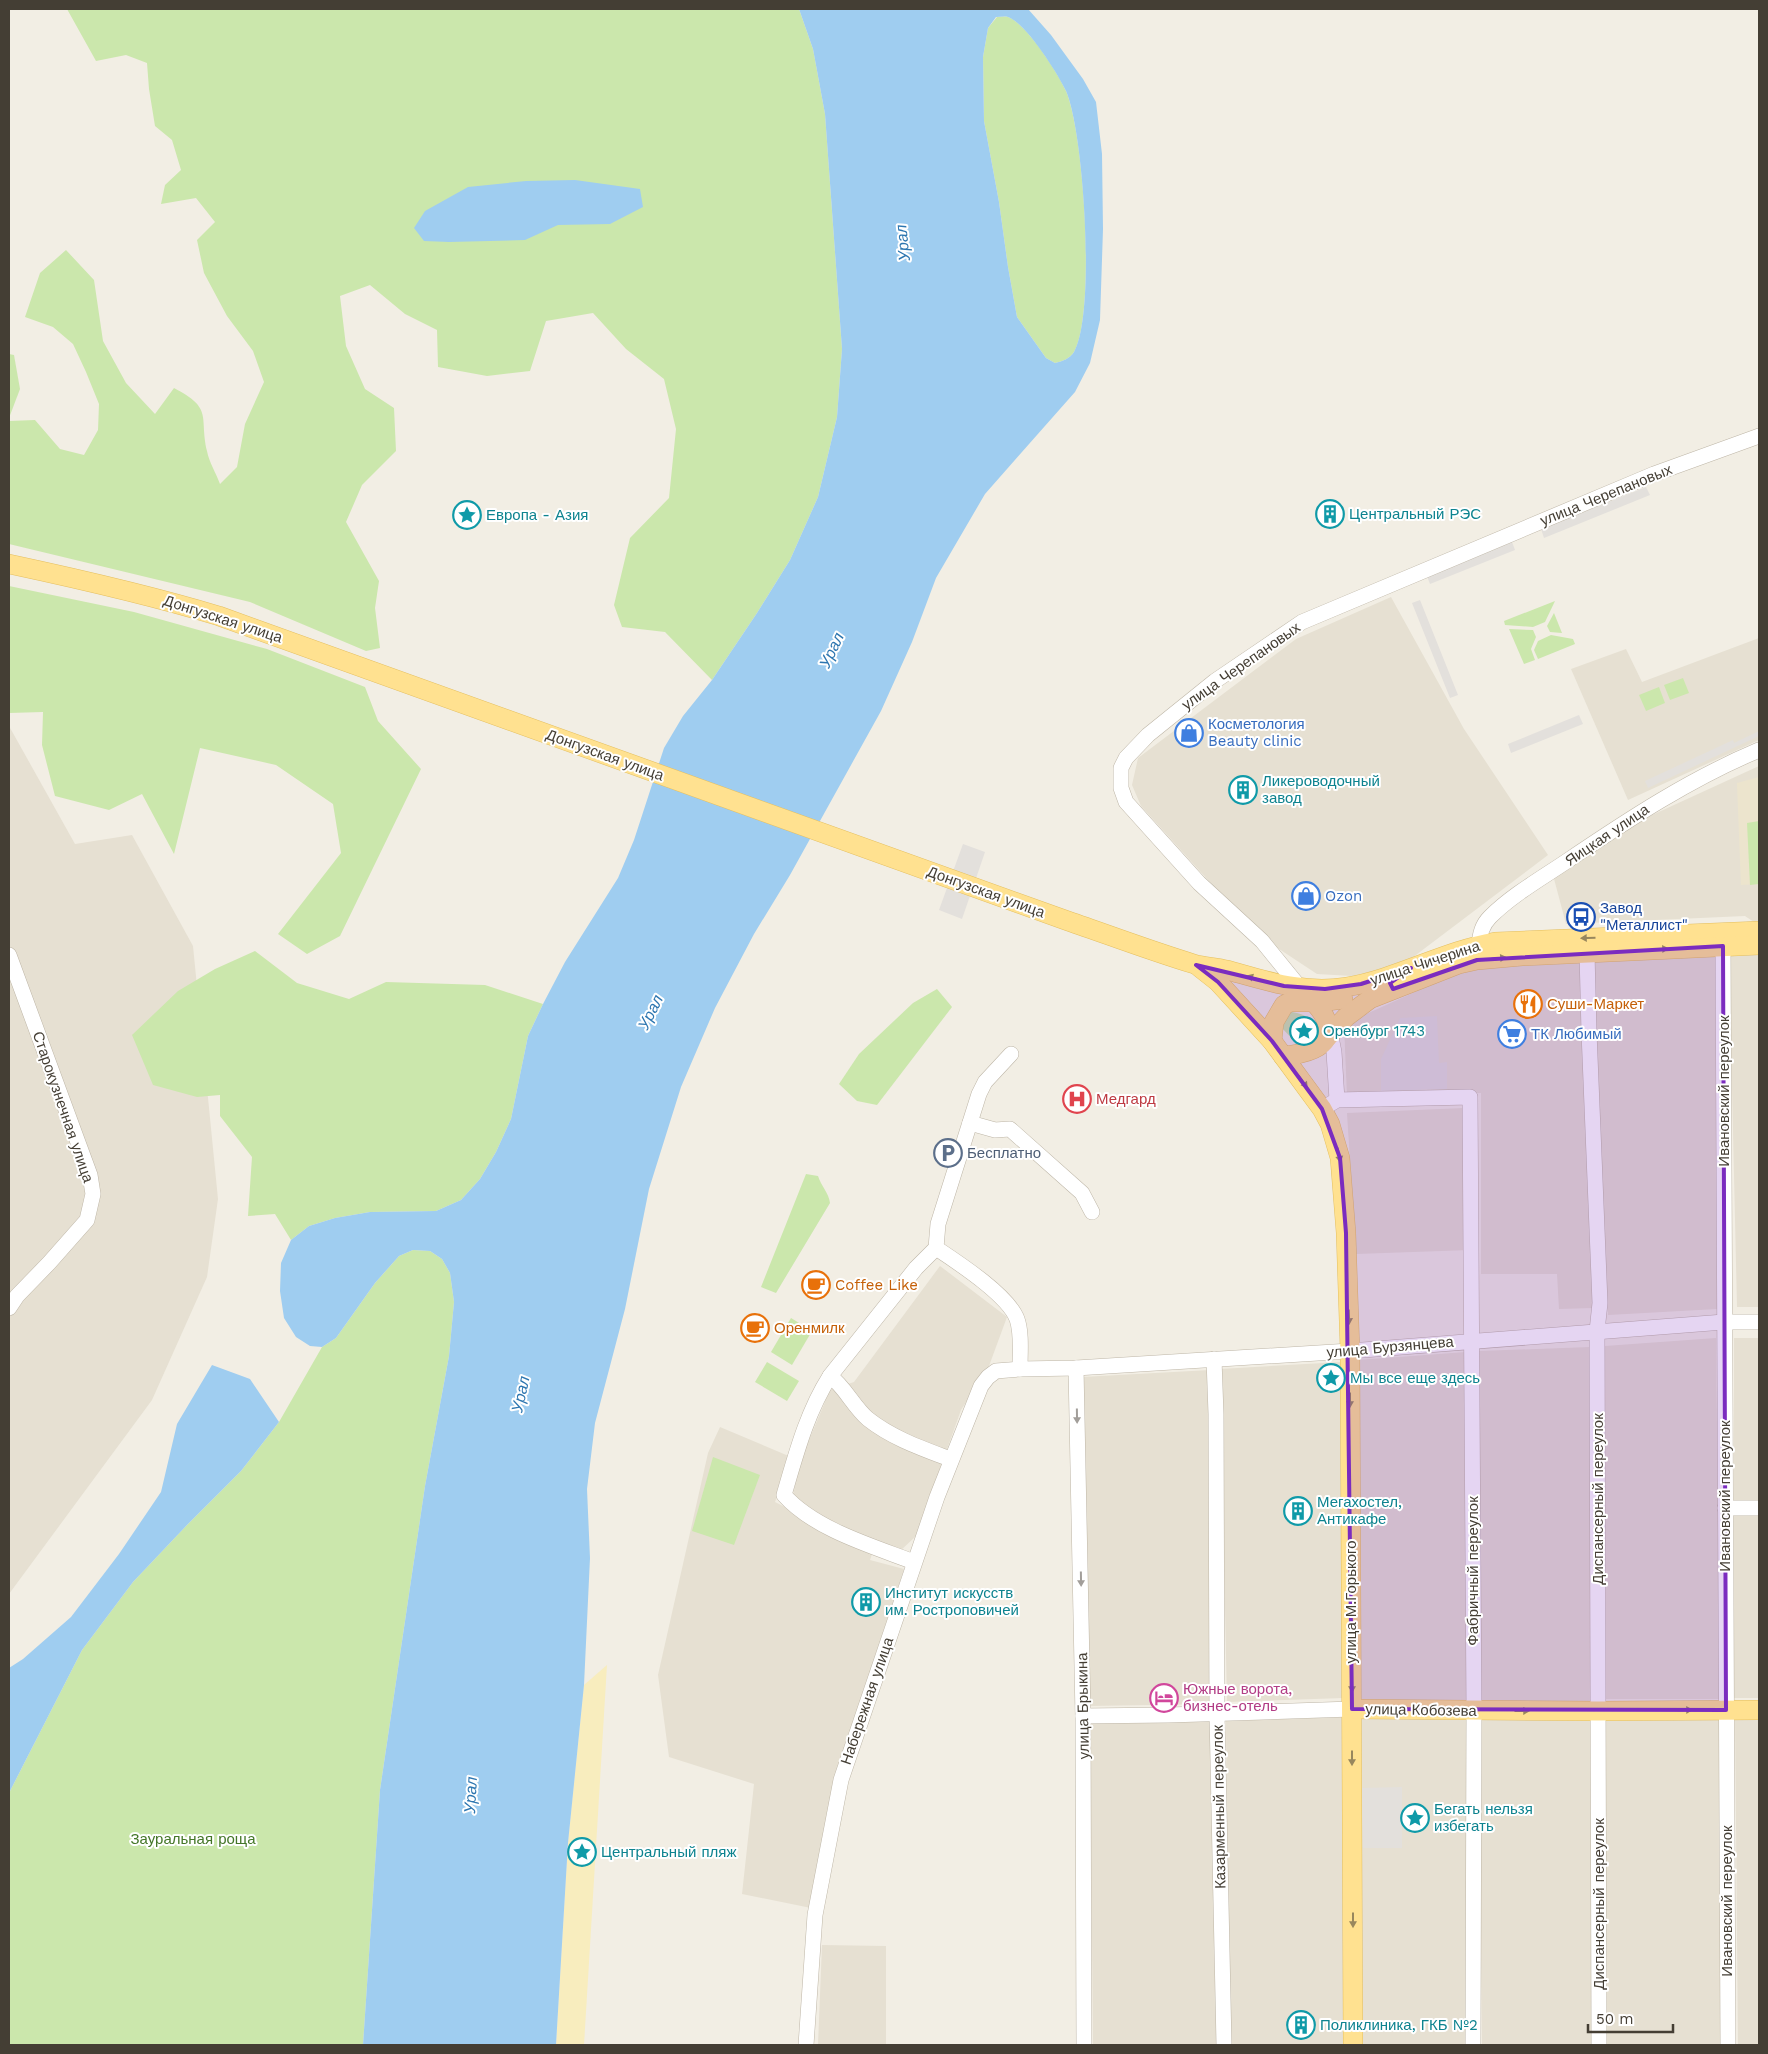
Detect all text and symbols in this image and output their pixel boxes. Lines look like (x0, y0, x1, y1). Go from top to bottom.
water label: Урал (891, 224, 914, 263)
street label: улица Черепановых (1537, 460, 1675, 530)
building icon: Центральный РЭС (1315, 499, 1345, 529)
place icon: Европа - Азия (452, 500, 482, 530)
place label: Центральный РЭС (1349, 505, 1481, 523)
place label: Европа - Азия (486, 506, 588, 524)
street label: Донгузская улица (161, 591, 285, 647)
street label: улица Черепановых (1178, 618, 1304, 714)
water label: Урал (815, 630, 848, 672)
place label: Косметология Beauty clinic (1208, 715, 1305, 750)
shop icon: Косметология Beauty clinic (1174, 718, 1204, 748)
street label: Донгузская улица (544, 725, 667, 785)
place label: Ликероводочный завод (1262, 772, 1380, 807)
building icon: Ликероводочный завод (1228, 775, 1258, 805)
street label: Яицкая улица (1562, 800, 1653, 870)
street label: Донгузская улица (925, 862, 1048, 922)
shop icon: Ozon (1291, 881, 1321, 911)
place label: Ozon (1325, 887, 1362, 905)
place label: Завод "Металлист" (1600, 899, 1688, 934)
bus stop icon: Завод "Металлист" (1566, 902, 1596, 932)
one-way arrow (1580, 934, 1596, 942)
street label: улица Чичерина (1368, 937, 1483, 989)
one-way arrow (1653, 945, 1669, 953)
one-way arrow (1491, 953, 1507, 961)
one-way arrow (1246, 974, 1261, 981)
restaurant icon: Суши-Маркет (1513, 989, 1543, 1019)
water label: Урал (633, 992, 667, 1034)
place label: Суши-Маркет (1547, 995, 1644, 1013)
street label: Ивановский переулок (1715, 1015, 1733, 1167)
place icon: Оренбург 1743 (1289, 1016, 1319, 1046)
supermarket icon: ТК Любимый (1497, 1019, 1527, 1049)
place label: Оренбург 1743 (1323, 1022, 1425, 1040)
place label: ТК Любимый (1531, 1025, 1622, 1043)
street label: Старокузнечная улица (29, 1029, 98, 1186)
one-way arrow (1298, 1076, 1308, 1089)
hospital icon: Медгард (1062, 1084, 1092, 1114)
place label: Медгард (1096, 1090, 1156, 1108)
parking icon: Бесплатно (933, 1138, 963, 1168)
place label: Бесплатно (967, 1144, 1041, 1162)
one-way arrow (1335, 1147, 1343, 1163)
cafe icon: Coffee Like (801, 1270, 831, 1300)
place label: Coffee Like (835, 1276, 918, 1294)
one-way arrow (1345, 1309, 1353, 1325)
cafe icon: Оренмилк (740, 1313, 770, 1343)
place label: Оренмилк (774, 1319, 845, 1337)
street label: улица Бурзянцева (1326, 1332, 1455, 1362)
place icon: Мы все еще здесь (1316, 1363, 1346, 1393)
place label: Мы все еще здесь (1350, 1369, 1480, 1387)
water label: Урал (507, 1374, 534, 1415)
one-way arrow (1346, 1392, 1354, 1408)
one-way arrow (1074, 1409, 1082, 1425)
street label: Диспансерный переулок (1589, 1413, 1607, 1585)
street label: Ивановский переулок (1716, 1420, 1734, 1572)
place label: Мегахостел, Антикафе (1317, 1493, 1402, 1528)
building icon: Мегахостел, Антикафе (1283, 1496, 1313, 1526)
street label: Фабричный переулок (1464, 1496, 1482, 1646)
street label: улица М.Горького (1342, 1540, 1360, 1664)
one-way arrow (1077, 1571, 1085, 1587)
place label: Институт искусств им. Ростроповичей (885, 1584, 1019, 1619)
building icon: Институт искусств им. Ростроповичей (851, 1587, 881, 1617)
street label: Набережная улица (837, 1634, 897, 1767)
street label: улица Брыкина (1073, 1652, 1093, 1760)
one-way arrow (1348, 1677, 1356, 1693)
place label: Южные ворота, бизнес-отель (1183, 1680, 1292, 1715)
hotel icon: Южные ворота, бизнес-отель (1149, 1683, 1179, 1713)
street label: улица Кобозева (1365, 1700, 1478, 1720)
one-way arrow (1677, 1706, 1693, 1714)
one-way arrow (1515, 1707, 1531, 1715)
street label: Казарменный переулок (1209, 1724, 1229, 1889)
one-way arrow (1348, 1750, 1356, 1766)
water label: Урал (460, 1776, 481, 1815)
place label: Бегать нельзя избегать (1434, 1800, 1533, 1835)
place icon: Бегать нельзя избегать (1400, 1803, 1430, 1833)
street label: Диспансерный переулок (1590, 1818, 1608, 1990)
street label: Ивановский переулок (1718, 1825, 1736, 1977)
park label: Зауральная роща (130, 1830, 256, 1848)
place icon: Центральный пляж (567, 1837, 597, 1867)
place label: Центральный пляж (601, 1843, 736, 1861)
one-way arrow (1349, 1913, 1357, 1929)
scale bar (1588, 2002, 1673, 2034)
building icon: Поликлиника, ГКБ №2 (1286, 2010, 1316, 2040)
text: 50 m (1596, 2010, 1633, 2028)
place label: Поликлиника, ГКБ №2 (1320, 2016, 1478, 2034)

